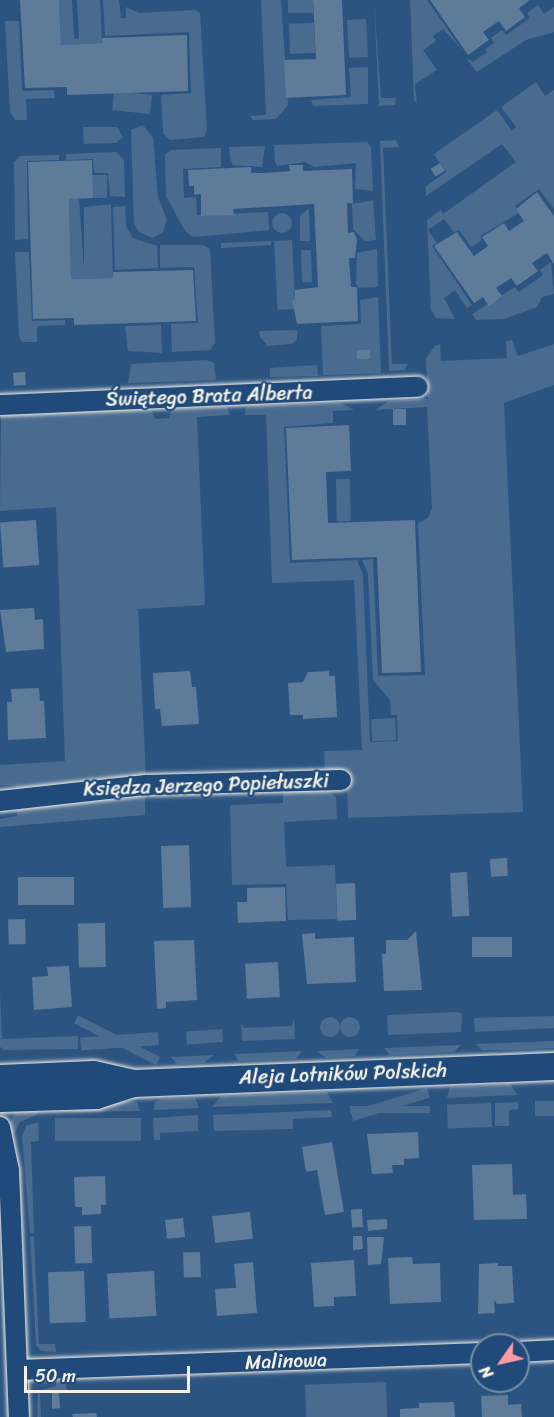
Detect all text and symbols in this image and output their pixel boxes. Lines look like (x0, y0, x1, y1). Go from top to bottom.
street label: Świętego Brata Alberta (105, 380, 313, 412)
street label: Księdza Jerzego Popiełuszki (83, 769, 329, 801)
street label: Aleja Lotników Polskich (238, 1058, 448, 1090)
north arrow (470, 1333, 530, 1393)
street label: Malinowa (245, 1348, 327, 1374)
scale bar (27, 1354, 194, 1392)
text: 50 m (35, 1360, 76, 1392)
text: N (471, 1360, 501, 1385)

